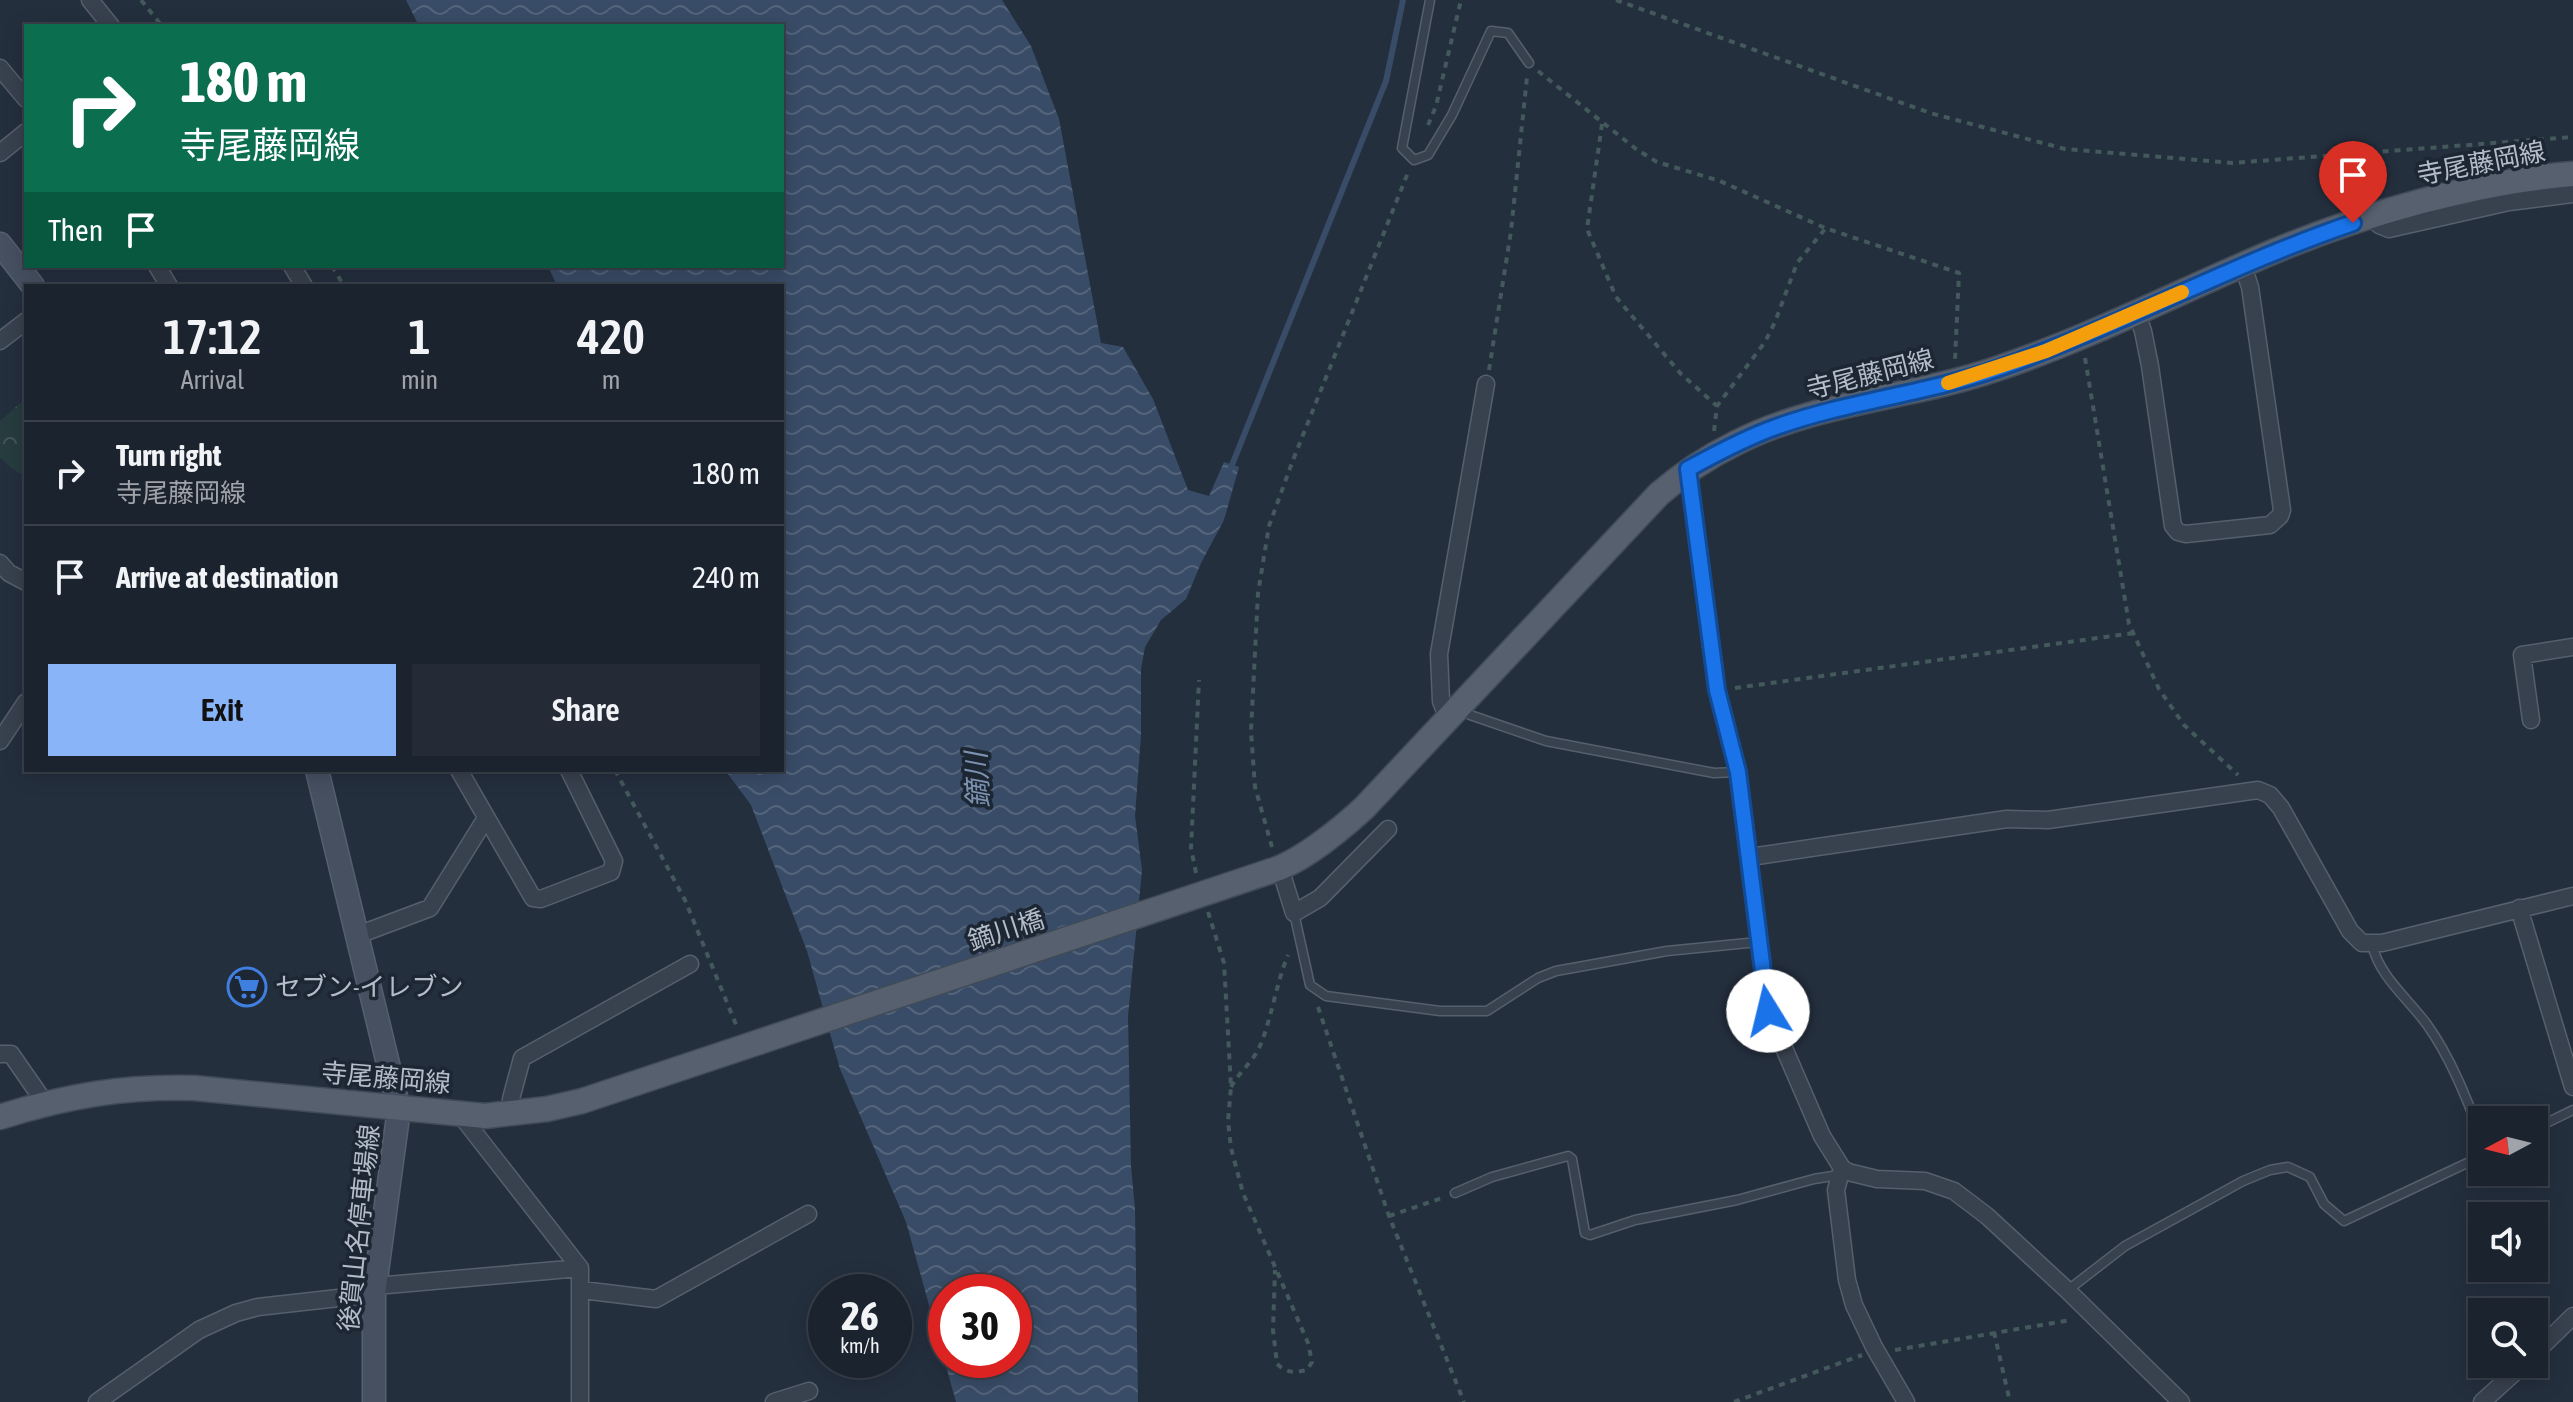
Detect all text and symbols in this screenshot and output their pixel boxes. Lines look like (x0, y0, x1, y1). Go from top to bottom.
text: 180 m (180, 50, 307, 114)
icon: right (48, 56, 152, 160)
text: 寺尾藤岡線 (180, 124, 360, 166)
street label: 寺尾藤岡線 (2414, 136, 2548, 190)
pin (2319, 141, 2387, 223)
icon: arrive (2331, 153, 2375, 197)
icon: arrive (119, 208, 163, 252)
text: Then (48, 213, 103, 247)
text: 17:12 (163, 309, 262, 364)
text: 1 (408, 309, 431, 364)
text: 420 (577, 309, 645, 364)
street label: 寺尾藤岡線 (1803, 344, 1937, 404)
text: Arrival (181, 365, 244, 395)
text: min (401, 365, 438, 395)
text: m (602, 365, 620, 395)
text: Turn right (116, 438, 222, 472)
icon: right (48, 451, 92, 495)
text: 180 m (692, 456, 760, 490)
text: 寺尾藤岡線 (116, 478, 246, 508)
icon: arrive (48, 555, 92, 599)
text: Arrive at destination (116, 560, 338, 594)
text: 240 m (692, 560, 760, 594)
button: Exit (48, 664, 396, 756)
button: Share (412, 664, 760, 756)
water label: 鏑川 (959, 748, 994, 809)
street label: 鏑川橋 (964, 904, 1048, 956)
supermarket icon: セブン-イレブン (226, 966, 268, 1008)
position arrow (1726, 969, 1810, 1053)
place label: セブン-イレブン (275, 972, 464, 1002)
street label: 寺尾藤岡線 (320, 1057, 452, 1099)
north arrow (2468, 1106, 2548, 1186)
map controls (2468, 1106, 2548, 1378)
street label: 後賀山名停車場線 (333, 1123, 385, 1333)
button: sound (2468, 1202, 2548, 1282)
speed limit sign: 30 (928, 1274, 1032, 1378)
text: 26 (841, 1293, 879, 1338)
button: search (2468, 1298, 2548, 1378)
text: km/h (840, 1334, 880, 1357)

